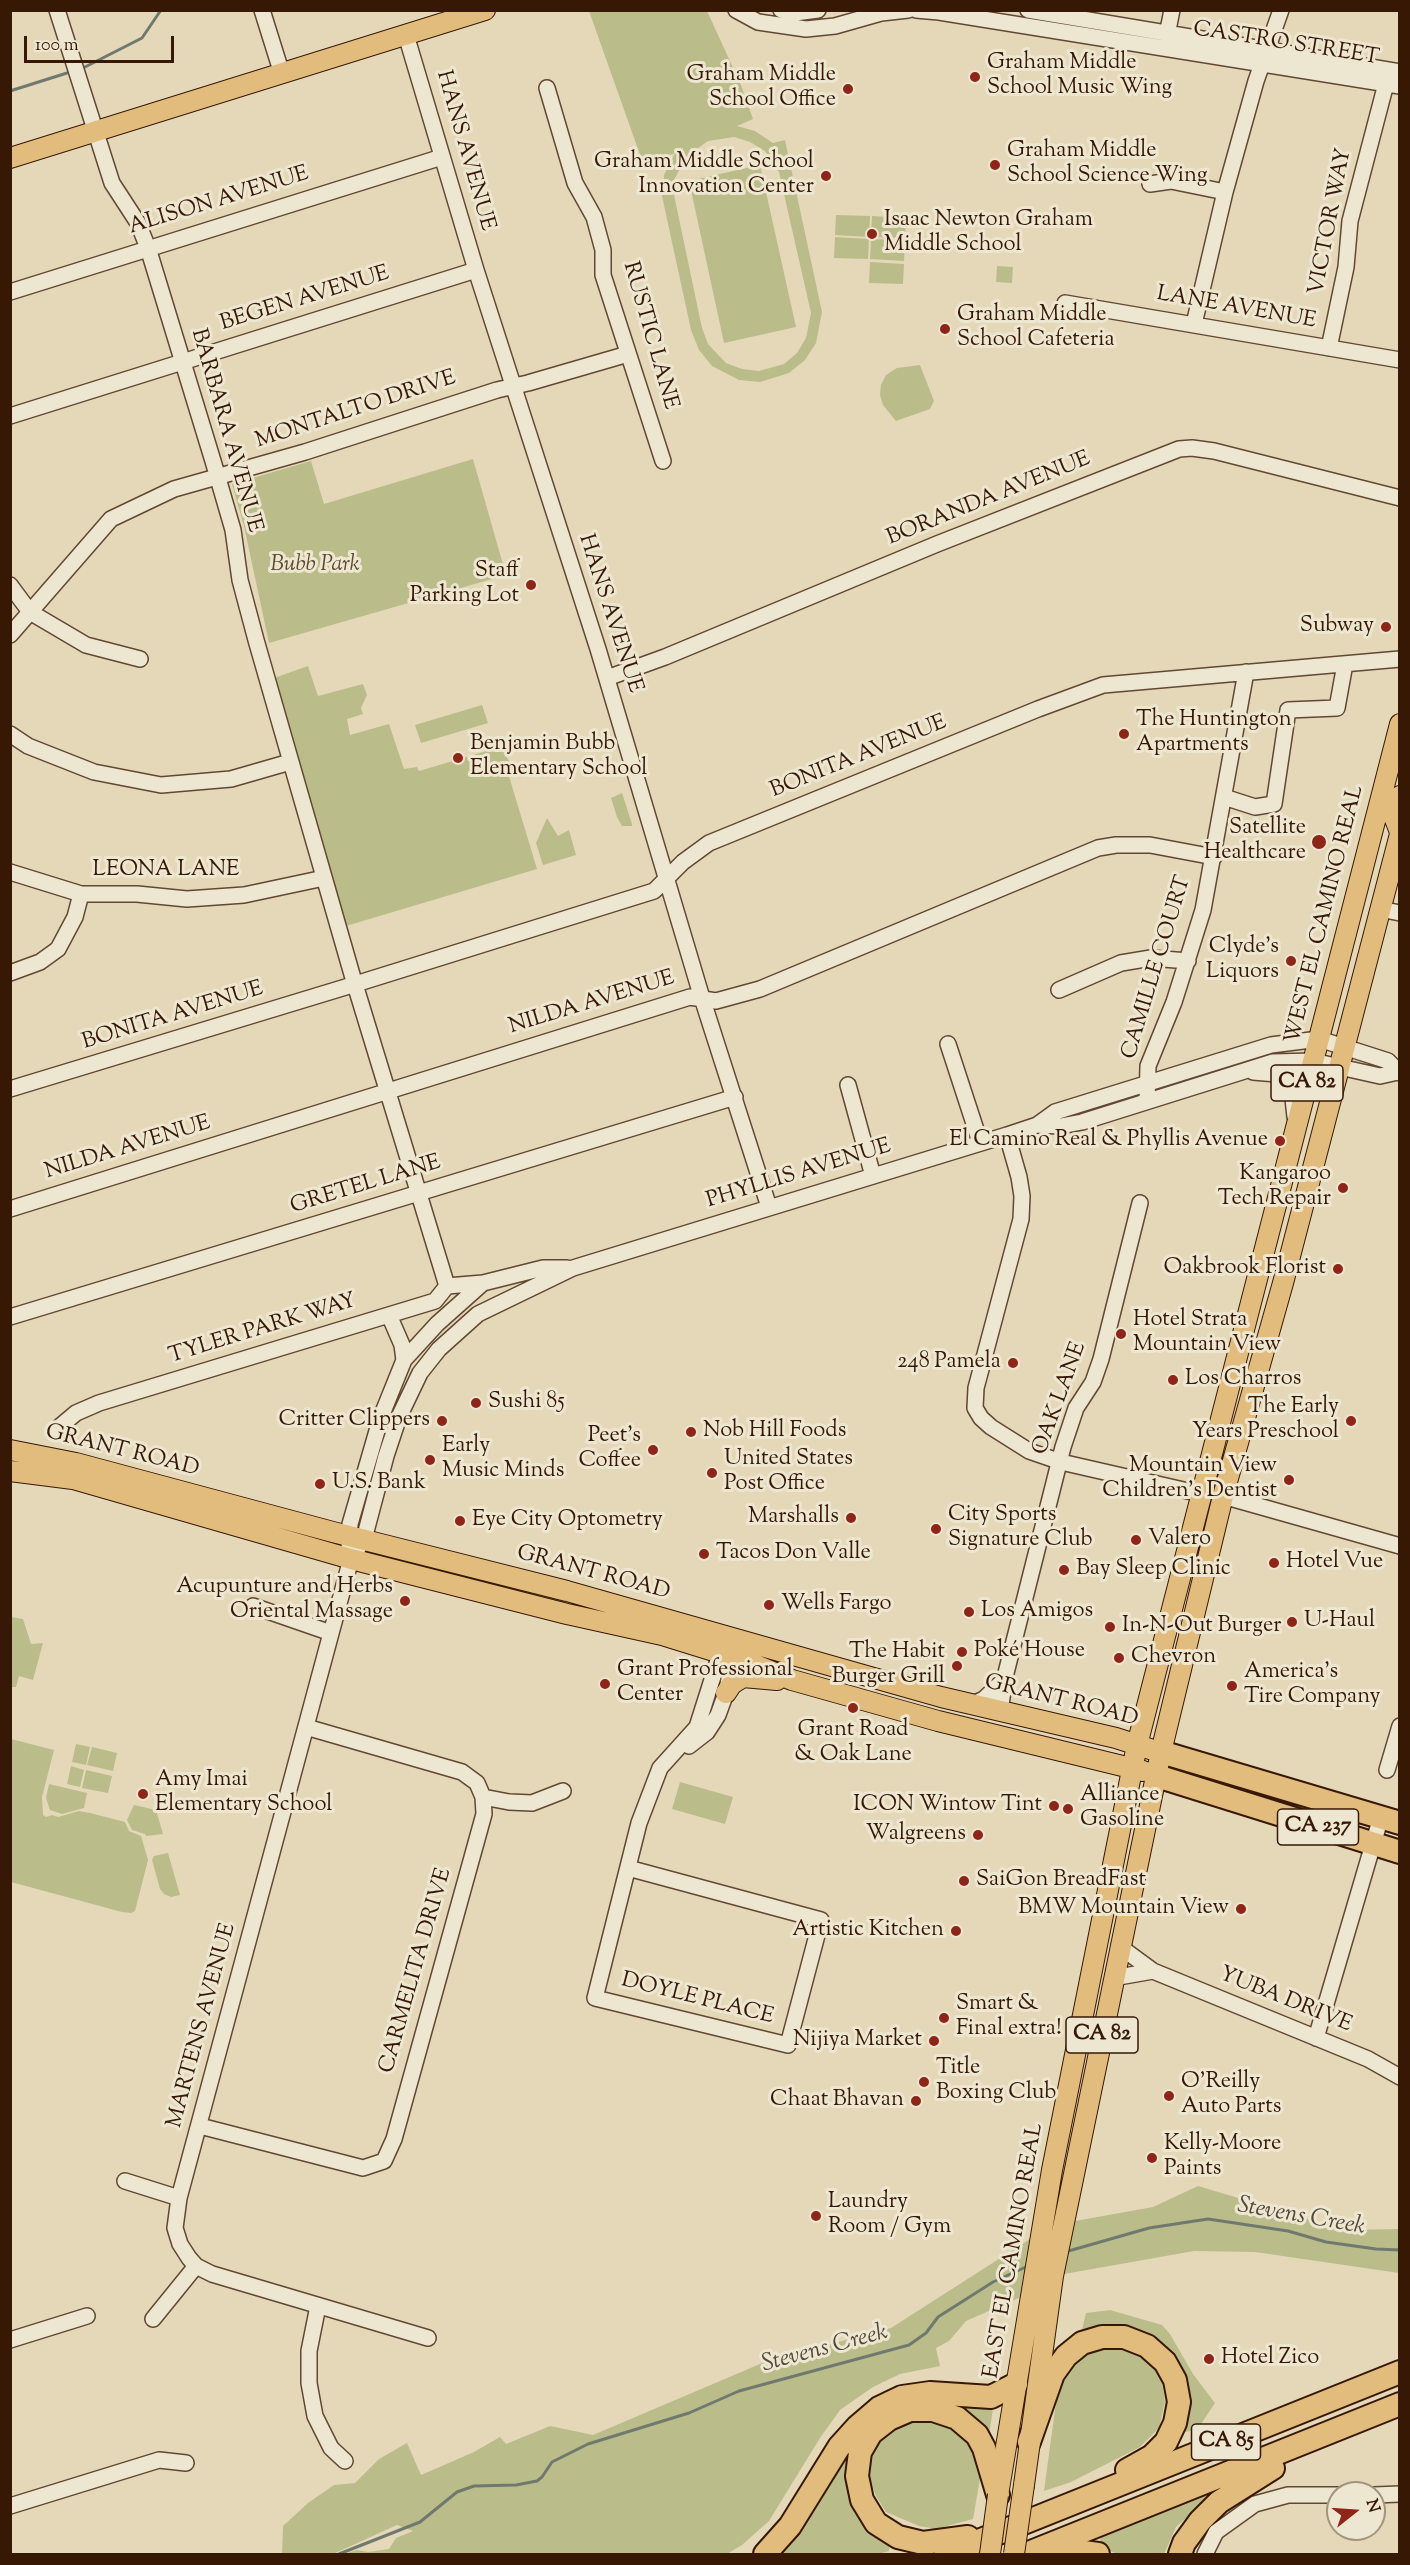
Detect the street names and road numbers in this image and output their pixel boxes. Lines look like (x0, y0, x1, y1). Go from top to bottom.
street label: CASTRO STREET (1191, 17, 1381, 73)
street label: HANS AVENUE (429, 68, 499, 234)
street label: VICTOR WAY (1305, 146, 1359, 298)
street label: ALISON AVENUE (126, 162, 312, 242)
street label: RUSTIC LANE (615, 259, 683, 413)
street label: BEGEN AVENUE (217, 262, 393, 338)
street label: LANE AVENUE (1154, 282, 1318, 336)
street label: BARBARA AVENUE (183, 326, 267, 536)
street label: MONTALTO DRIVE (253, 366, 459, 456)
street label: BORANDA AVENUE (883, 447, 1095, 553)
street label: HANS AVENUE (571, 531, 647, 697)
street label: BONITA AVENUE (767, 711, 951, 805)
street label: WEST EL CAMINO REAL (1281, 783, 1371, 1047)
street label: LEONA LANE (93, 858, 239, 884)
street label: CAMILLE COURT (1118, 873, 1198, 1063)
street label: NILDA AVENUE (506, 966, 678, 1042)
street label: BONITA AVENUE (79, 977, 267, 1057)
road number: CA 82 (1271, 1065, 1343, 1101)
street label: NILDA AVENUE (42, 1111, 214, 1187)
street label: PHYLLIS AVENUE (704, 1134, 894, 1216)
street label: GRETEL LANE (288, 1151, 444, 1221)
street label: TYLER PARK WAY (166, 1289, 360, 1371)
street label: OAK LANE (1028, 1339, 1094, 1459)
street label: GRANT ROAD (42, 1420, 202, 1484)
street label: GRANT ROAD (514, 1541, 672, 1607)
street label: GRANT ROAD (981, 1670, 1141, 1734)
road number: CA 237 (1278, 1809, 1358, 1845)
street label: CARMELITA DRIVE (375, 1865, 459, 2077)
street label: MARTENS AVENUE (163, 1921, 243, 2131)
street label: YUBA DRIVE (1215, 1962, 1355, 2040)
street label: DOYLE PLACE (618, 1968, 776, 2032)
road number: CA 82 (1066, 2017, 1138, 2053)
street label: EAST EL CAMINO REAL (980, 2121, 1050, 2381)
road number: CA 85 (1192, 2424, 1260, 2460)

